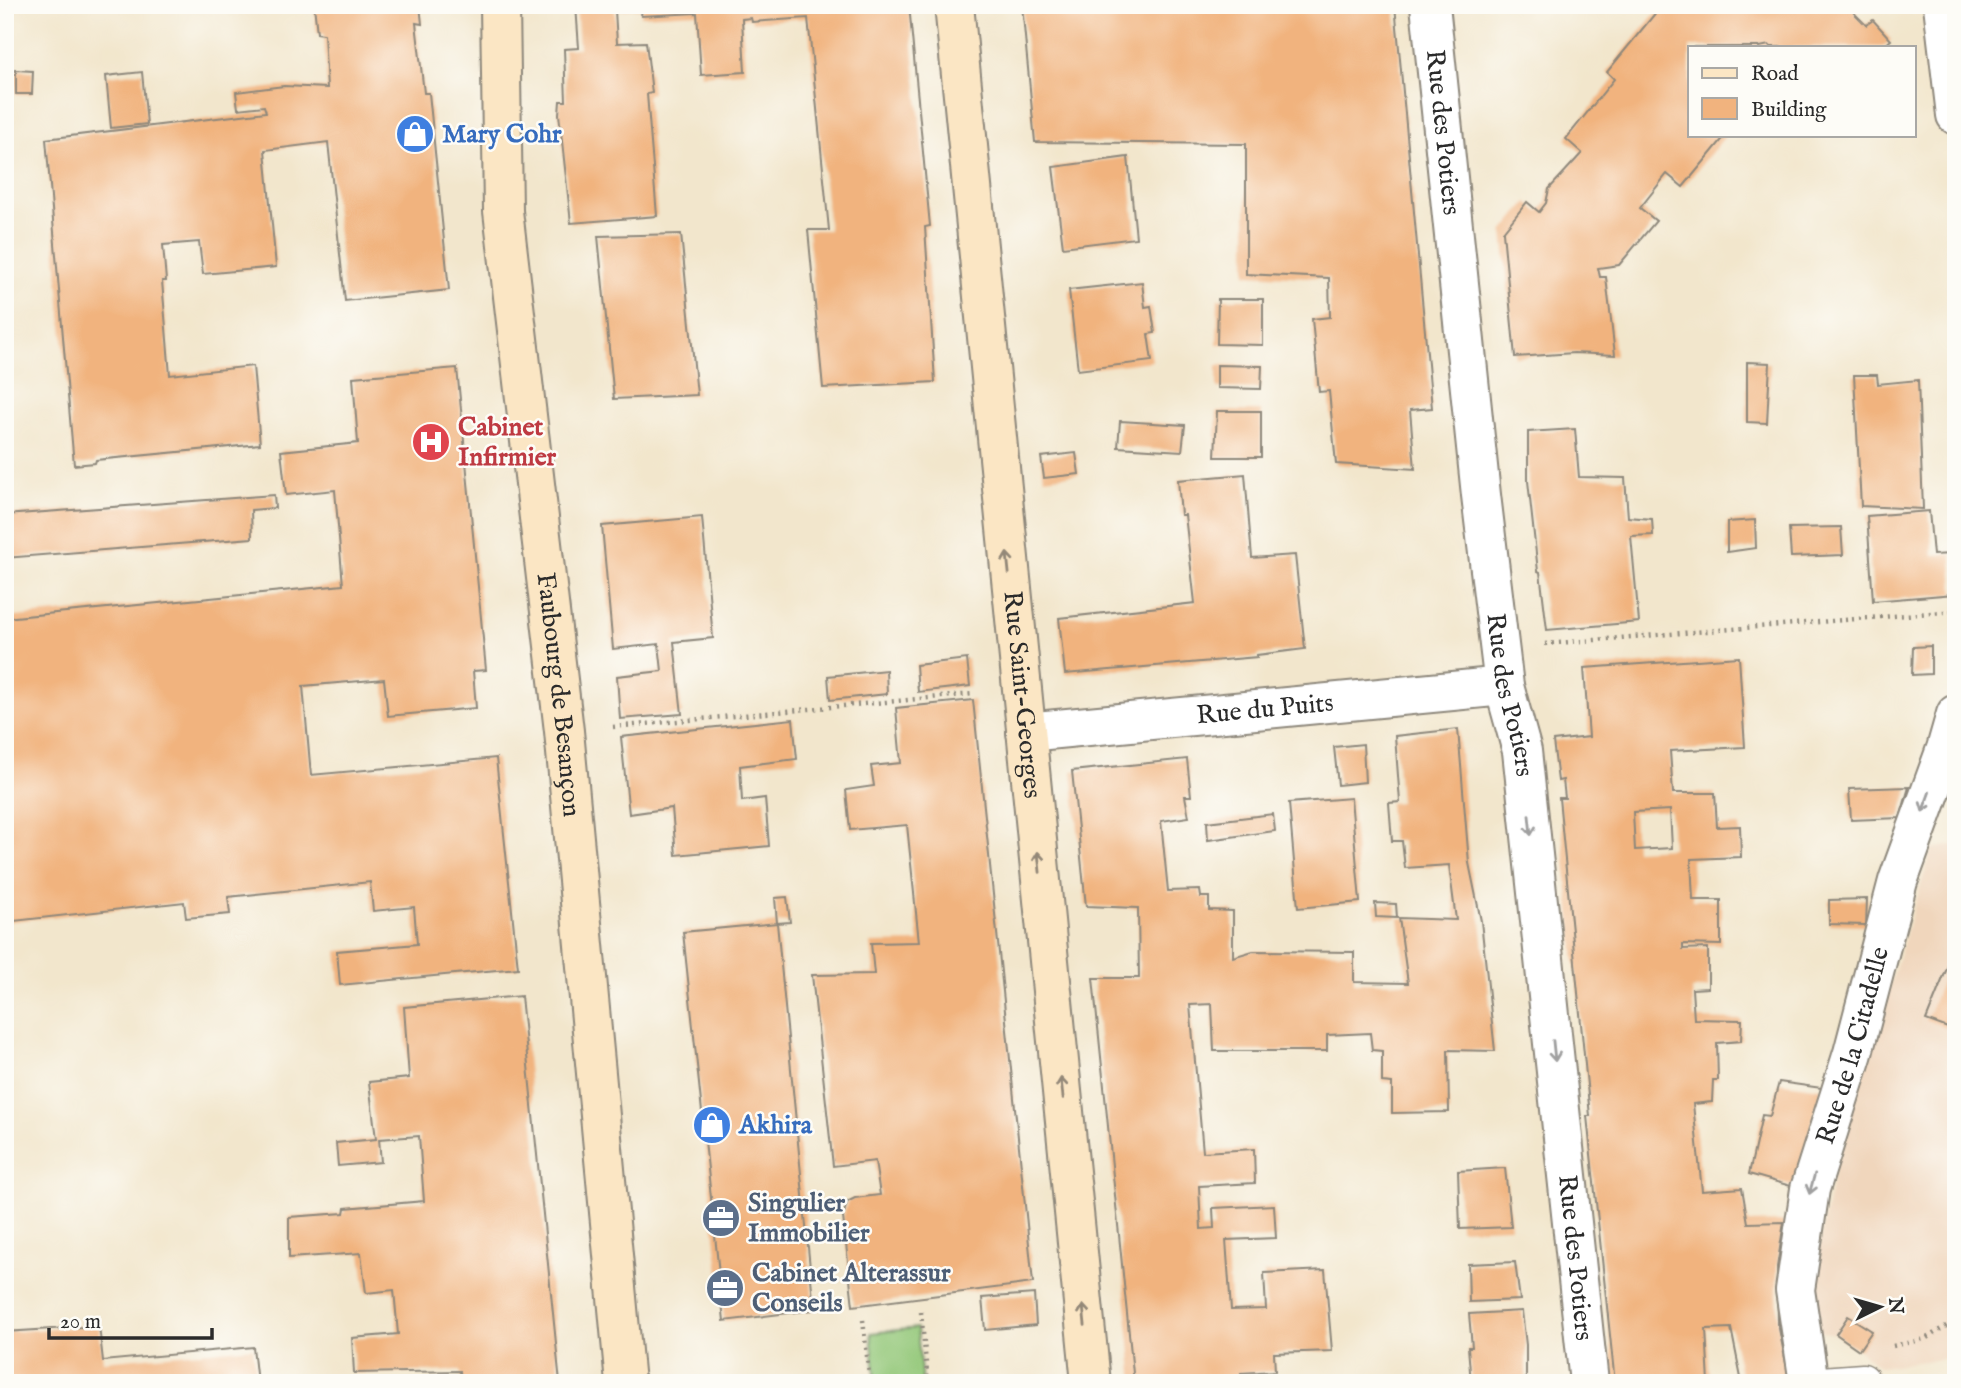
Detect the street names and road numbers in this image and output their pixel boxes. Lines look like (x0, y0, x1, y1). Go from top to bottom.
street label: Rue des Potiers (1418, 48, 1468, 217)
street label: Faubourg de Besançon (529, 571, 588, 818)
street label: Rue Saint-Georges (996, 589, 1049, 800)
street label: Rue des Potiers (1479, 611, 1541, 778)
street label: Rue du Puits (1195, 686, 1335, 732)
street label: Rue de la Citadelle (1809, 943, 1897, 1148)
street label: Rue des Potiers (1551, 1173, 1601, 1342)

